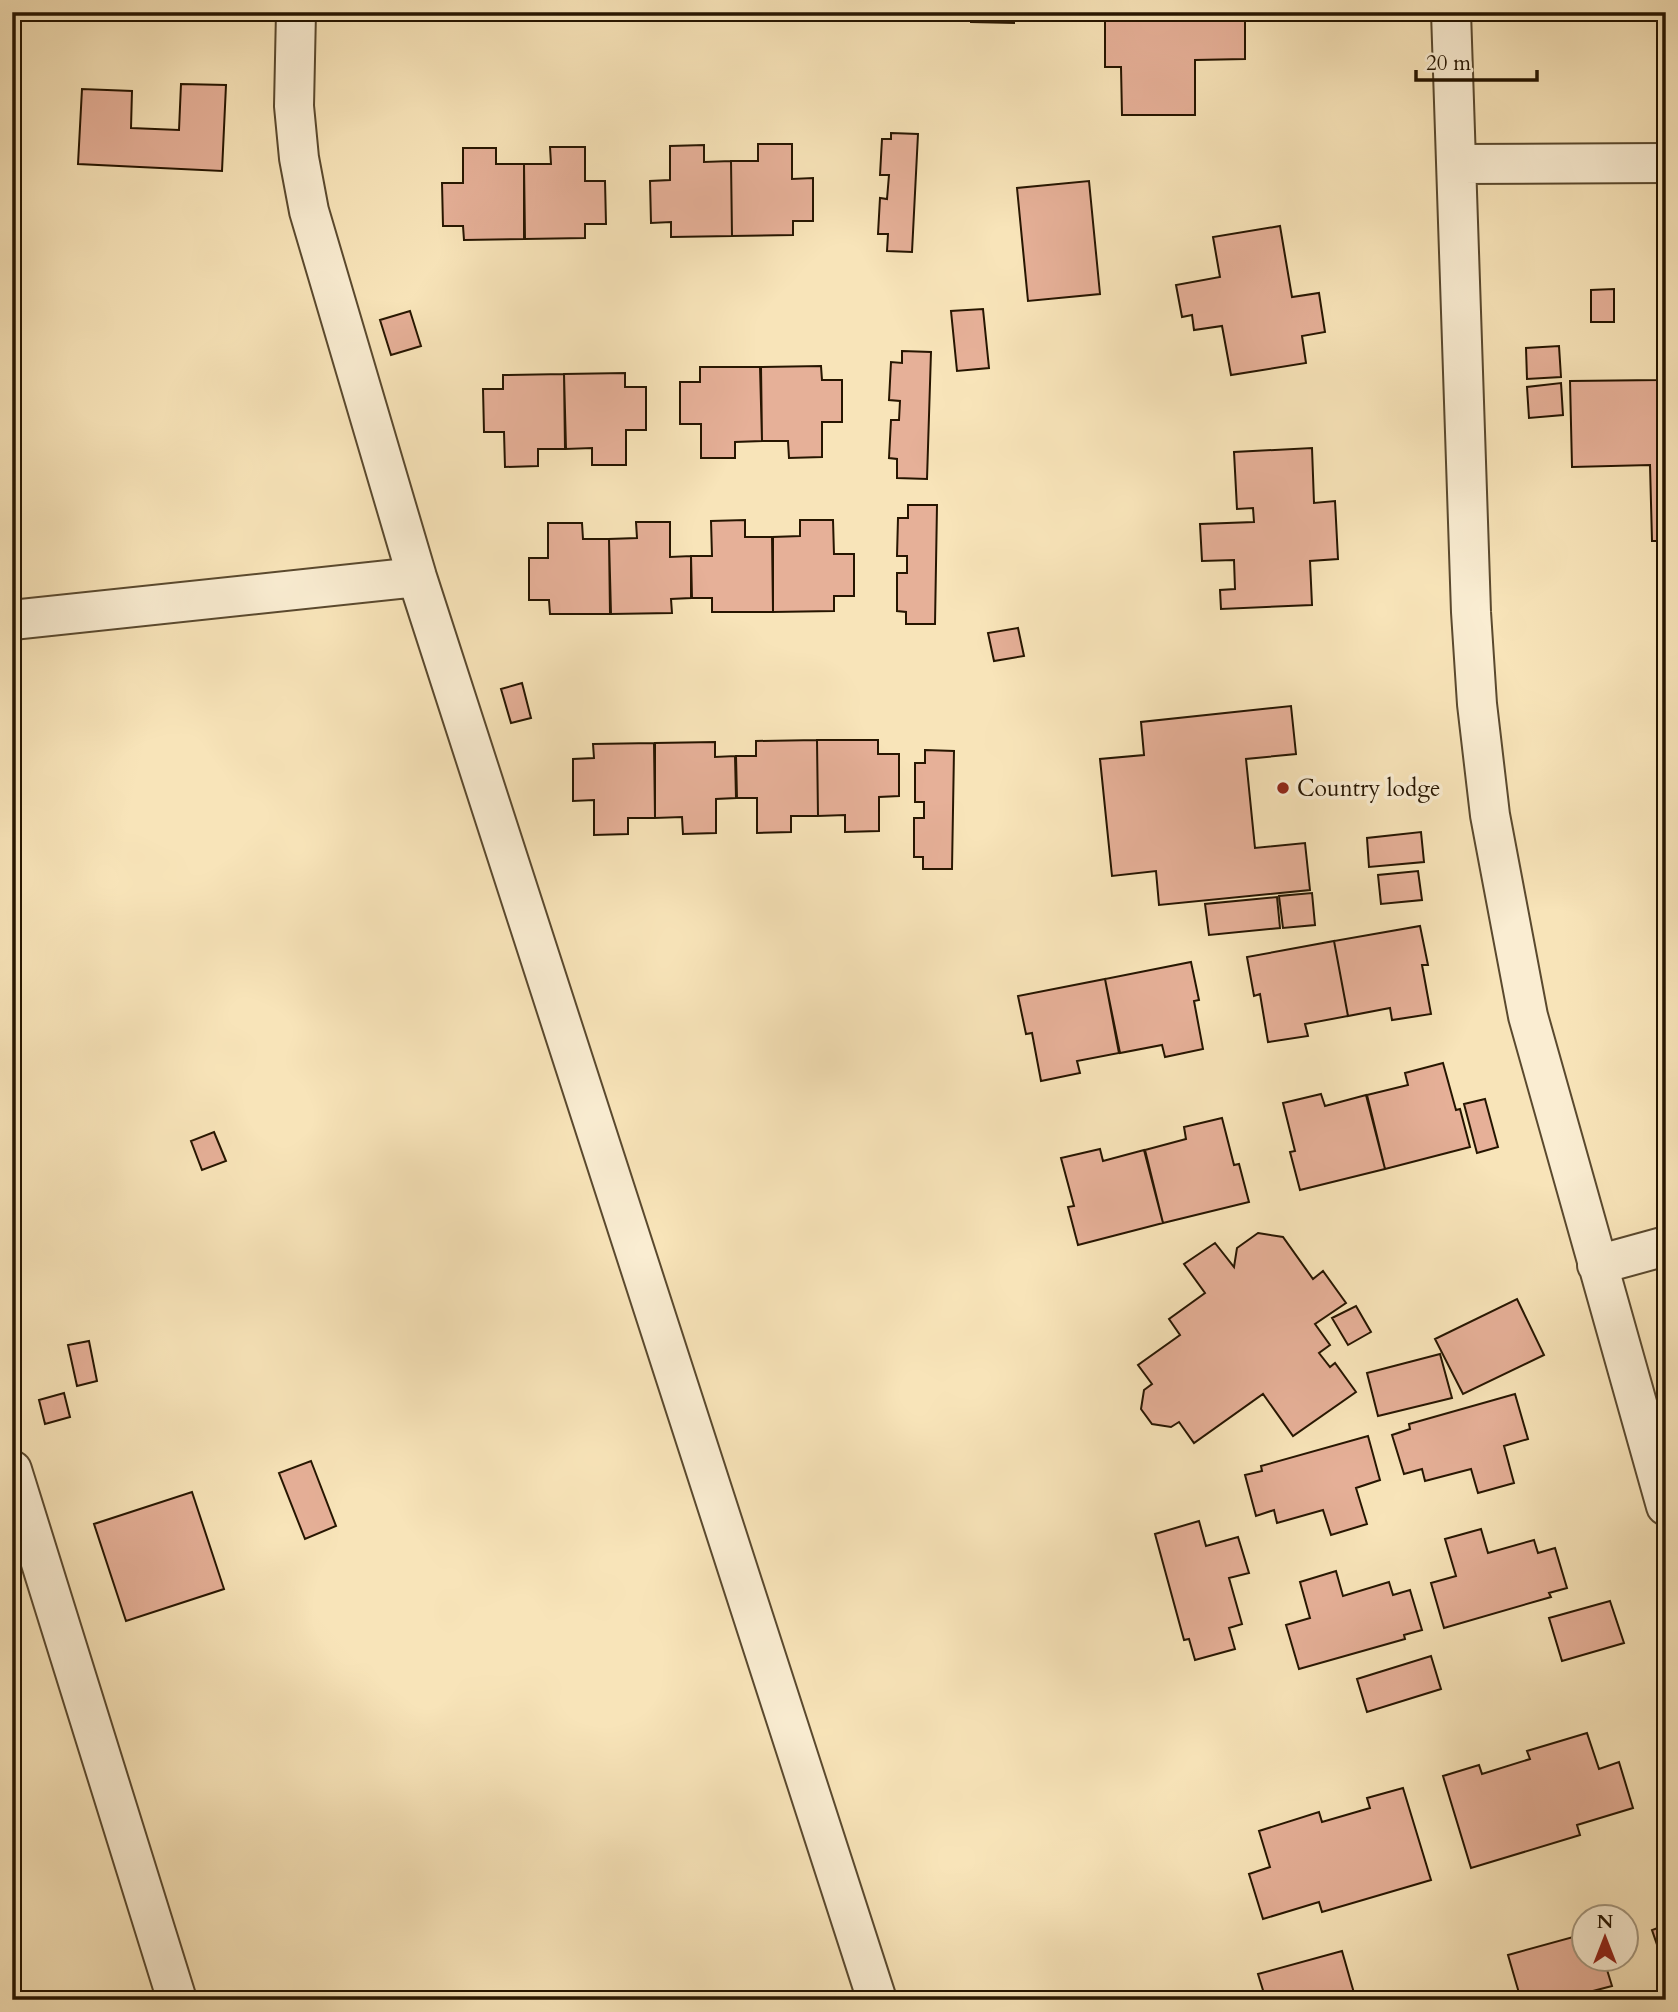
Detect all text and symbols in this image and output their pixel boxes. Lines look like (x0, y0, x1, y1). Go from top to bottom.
scale bar (1416, 38, 1536, 82)
text: 20 m (1426, 49, 1471, 78)
place label: Country lodge (1297, 773, 1441, 804)
marker: Country lodge (1275, 780, 1291, 796)
north arrow (1570, 1904, 1640, 1974)
text: N (1597, 1909, 1614, 1935)

